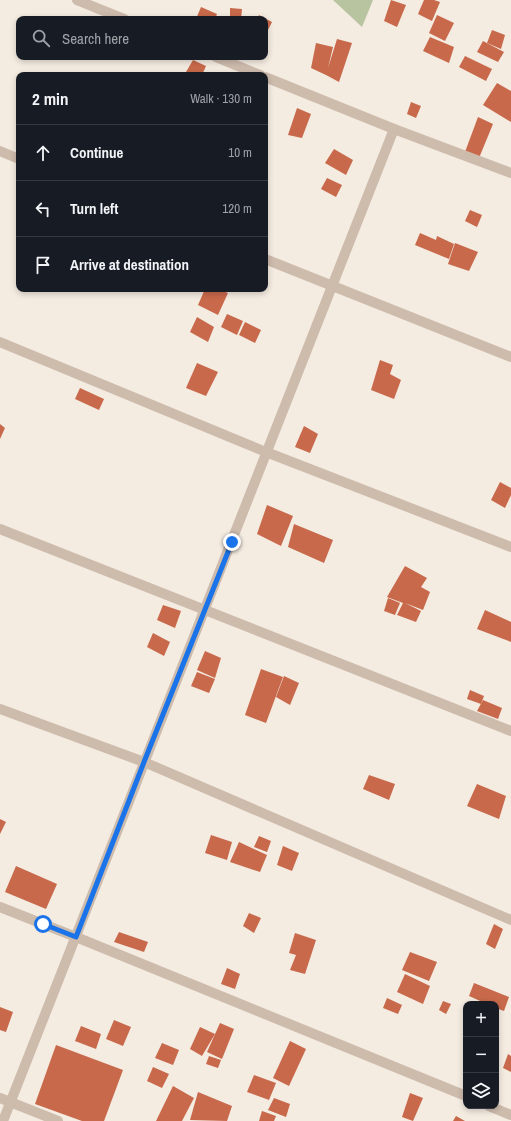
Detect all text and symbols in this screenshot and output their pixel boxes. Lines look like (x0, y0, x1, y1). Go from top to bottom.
search box (16, 16, 268, 60)
icon: search (30, 27, 52, 49)
text: Search here (62, 28, 129, 49)
text: 2 min (32, 87, 68, 110)
text: Walk · 130 m (190, 90, 252, 107)
icon: ahead (32, 142, 54, 164)
text: Continue (70, 142, 123, 163)
text: 10 m (228, 144, 252, 161)
icon: left (32, 198, 54, 220)
text: Turn left (70, 198, 118, 219)
text: 120 m (222, 200, 252, 217)
icon: arrive (32, 254, 54, 276)
text: Arrive at destination (70, 254, 189, 275)
route end (223, 533, 241, 551)
route start (34, 915, 52, 933)
map controls (463, 1001, 499, 1109)
button: + (463, 1001, 499, 1037)
button: − (463, 1037, 499, 1073)
button: layers (463, 1073, 499, 1109)

